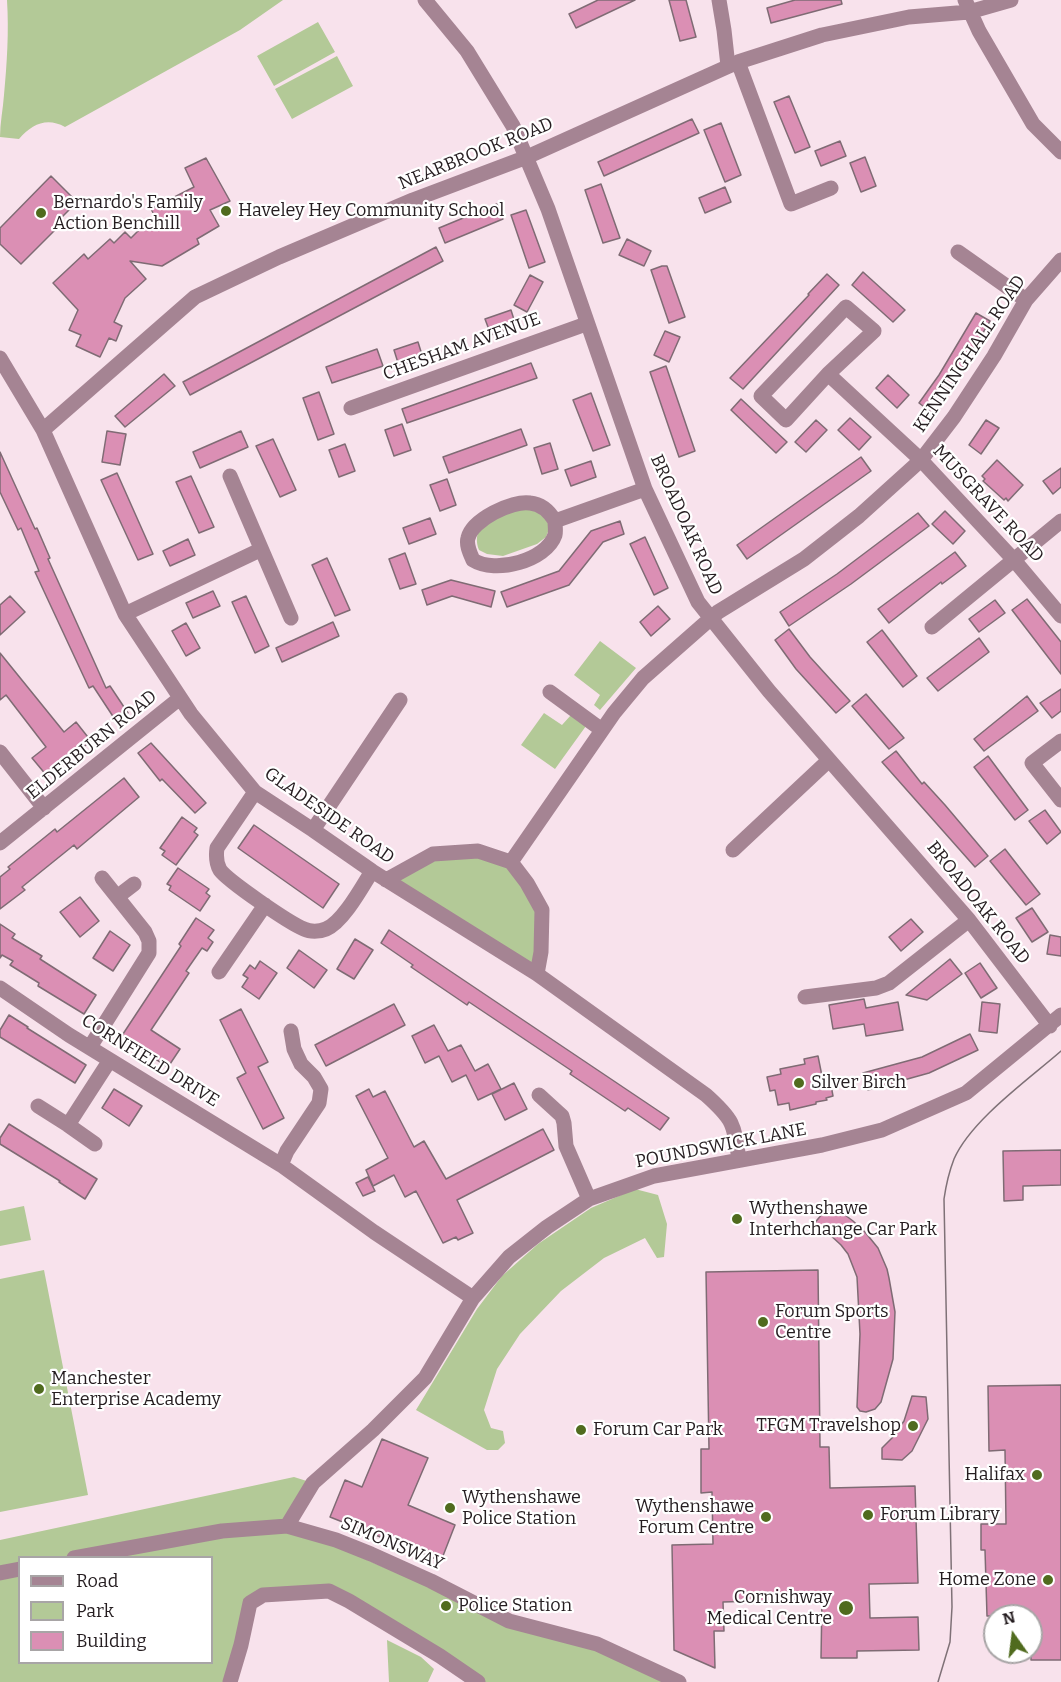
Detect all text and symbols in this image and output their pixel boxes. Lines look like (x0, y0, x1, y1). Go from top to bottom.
street label: NEARBROOK ROAD (396, 113, 556, 195)
place label: Bernardo's Family Action Benchill (53, 192, 203, 234)
place label: Haveley Hey Community School (238, 200, 505, 222)
marker: Haveley Hey Community School (219, 204, 233, 218)
marker: Bernardo's Family Action Benchill (34, 206, 48, 220)
street label: KENNINGHALL ROAD (909, 271, 1031, 437)
street label: CHESHAM AVENUE (380, 308, 544, 386)
street label: MUSGRAVE ROAD (928, 441, 1048, 567)
street label: BROADOAK ROAD (645, 451, 727, 599)
street label: ELDERBURN ROAD (23, 686, 161, 804)
street label: GLADESIDE ROAD (260, 763, 398, 869)
street label: BROADOAK ROAD (922, 837, 1034, 969)
street label: CORNFIELD DRIVE (77, 1010, 223, 1112)
place label: Silver Birch (811, 1072, 906, 1094)
marker: Silver Birch (792, 1076, 806, 1090)
street label: POUNDSWICK LANE (634, 1119, 808, 1173)
place label: Wythenshawe Interhchange Car Park (749, 1198, 937, 1240)
marker: Wythenshawe Interhchange Car Park (730, 1212, 744, 1226)
place label: Forum Sports Centre (775, 1301, 889, 1344)
marker: Forum Sports Centre (756, 1315, 770, 1329)
place label: Manchester Enterprise Academy (51, 1368, 221, 1410)
marker: Manchester Enterprise Academy (32, 1382, 46, 1396)
place label: TFGM Travelshop (756, 1415, 901, 1437)
place label: Forum Car Park (593, 1419, 723, 1441)
marker: TFGM Travelshop (906, 1419, 920, 1433)
marker: Forum Car Park (574, 1423, 588, 1437)
place label: Halifax (965, 1464, 1025, 1486)
marker: Halifax (1030, 1468, 1044, 1482)
place label: Wythenshawe Police Station (462, 1487, 581, 1530)
place label: Wythenshawe Forum Centre (635, 1496, 754, 1538)
marker: Wythenshawe Police Station (443, 1501, 457, 1515)
place label: Forum Library (880, 1504, 1000, 1526)
marker: Forum Library (861, 1508, 875, 1522)
marker: Wythenshawe Forum Centre (759, 1510, 773, 1524)
street label: SIMONSWAY (337, 1513, 447, 1575)
legend (18, 1556, 213, 1664)
place label: Home Zone (938, 1569, 1036, 1591)
text: Road (76, 1570, 118, 1592)
marker: Home Zone (1041, 1573, 1055, 1587)
place label: Cornishway Medical Centre (707, 1587, 832, 1630)
place label: Police Station (458, 1595, 572, 1617)
marker: Police Station (439, 1599, 453, 1613)
marker: Cornishway Medical Centre (837, 1599, 855, 1617)
text: Park (76, 1600, 114, 1622)
north arrow (983, 1604, 1043, 1664)
text: N (1001, 1607, 1017, 1629)
text: Building (76, 1630, 147, 1652)

